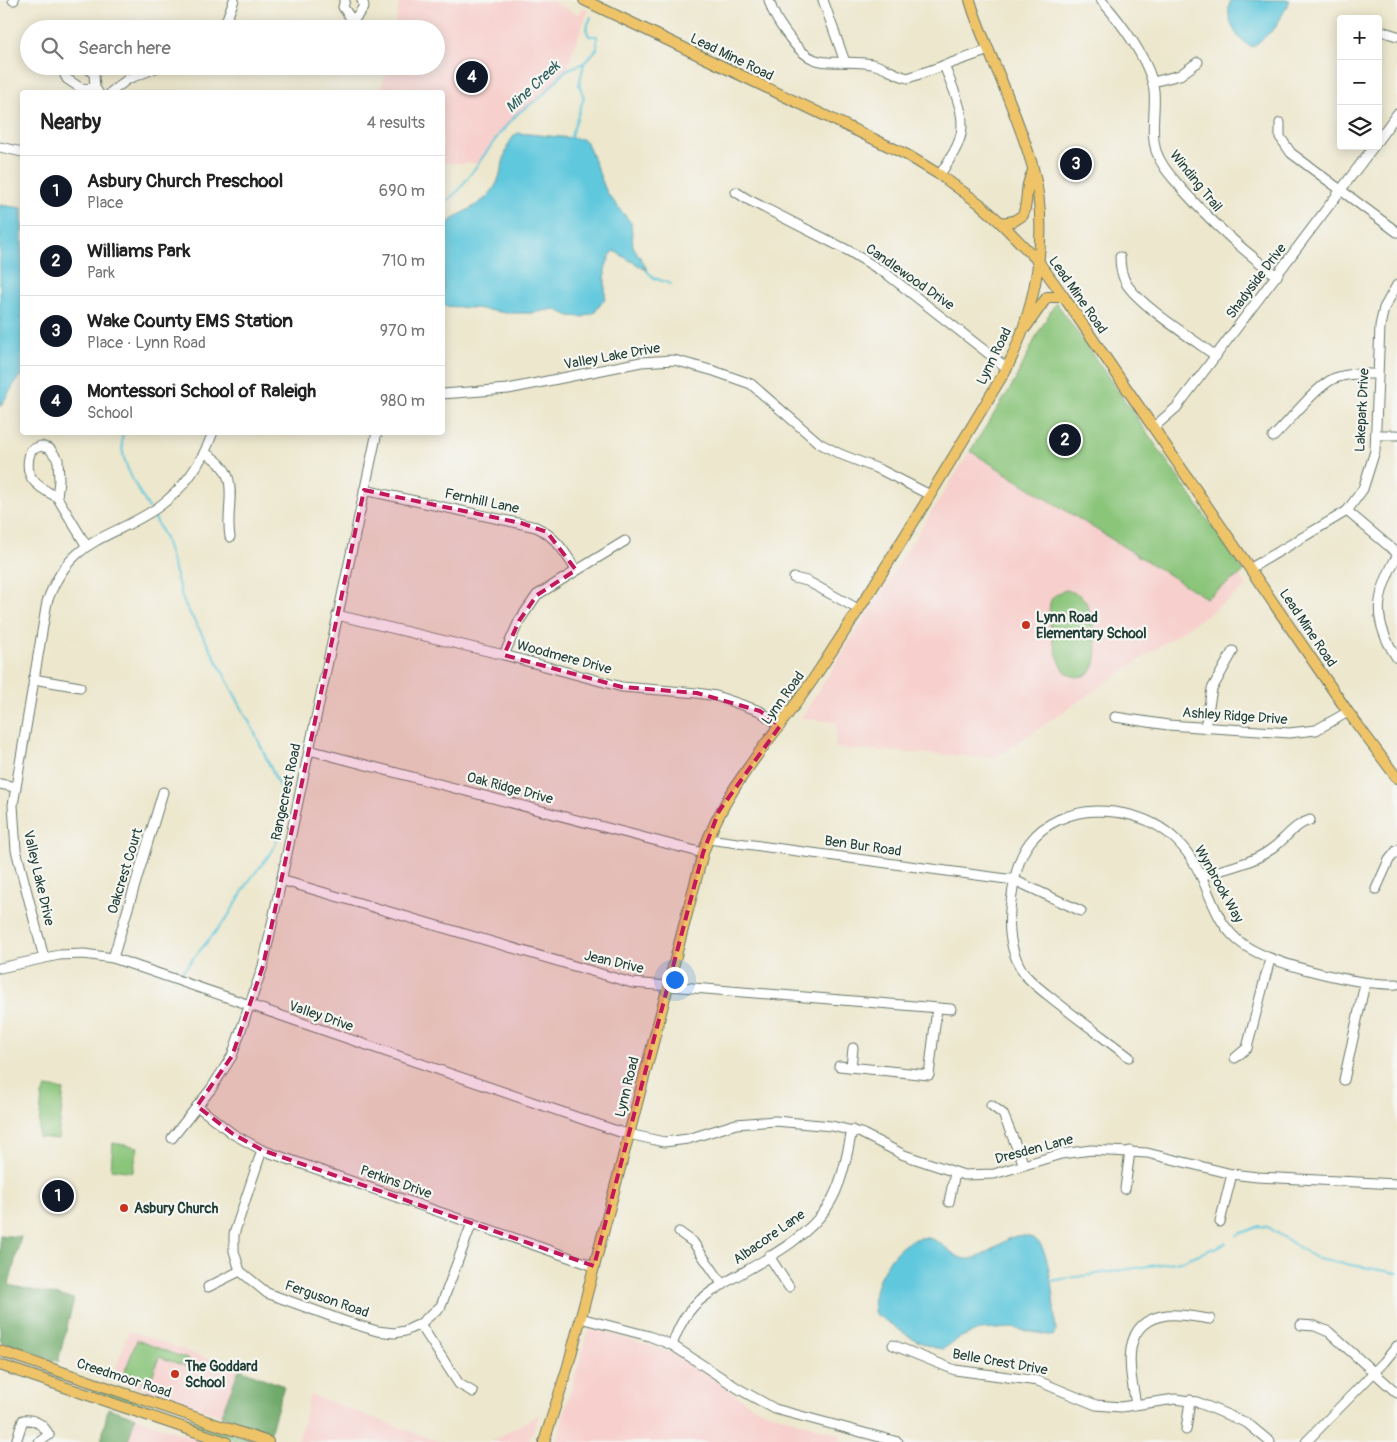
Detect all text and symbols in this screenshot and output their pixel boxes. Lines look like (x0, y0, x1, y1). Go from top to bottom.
map controls (1337, 15, 1382, 150)
button: + (1337, 15, 1382, 60)
search box (20, 20, 445, 75)
street label: Lead Mine Road (688, 30, 777, 85)
icon: search (38, 34, 66, 62)
text: Search here (78, 36, 171, 60)
water label: Mine Creek (502, 56, 566, 117)
pin: 4 (456, 58, 488, 96)
button: − (1337, 60, 1382, 105)
button: layers (1337, 105, 1382, 150)
text: Nearby (40, 109, 101, 136)
text: 4 results (367, 113, 425, 133)
pin: 3 (1060, 145, 1092, 183)
street label: Winding Trail (1166, 147, 1226, 215)
text: Asbury Church Preschool (87, 169, 283, 193)
text: 1 (53, 181, 59, 201)
text: 690 m (379, 181, 425, 201)
text: Place (87, 193, 123, 213)
text: Williams Park (87, 239, 190, 263)
street label: Candlewood Drive (863, 240, 958, 314)
street label: Shadyside Drive (1222, 240, 1290, 322)
text: 2 (52, 251, 60, 271)
text: 710 m (382, 251, 425, 271)
street label: Lead Mine Road (1045, 253, 1111, 337)
text: Park (87, 263, 115, 283)
text: Wake County EMS Station (87, 309, 293, 333)
text: 3 (52, 321, 60, 341)
text: 970 m (380, 321, 425, 341)
street label: Lynn Road (973, 324, 1015, 387)
text: Place · Lynn Road (87, 333, 206, 353)
street label: Valley Lake Drive (562, 339, 662, 373)
street label: Lakepark Drive (1351, 368, 1373, 452)
text: Montessori School of Raleigh (87, 379, 316, 403)
text: 4 (51, 391, 61, 411)
text: 980 m (380, 391, 425, 411)
text: School (87, 403, 133, 423)
pin: 2 (1049, 421, 1081, 459)
street label: Fernhill Lane (443, 485, 521, 517)
street label: Lead Mine Road (1276, 586, 1340, 670)
place label: Lynn Road Elementary School (1036, 609, 1147, 642)
marker: Lynn Road Elementary School (1020, 619, 1032, 631)
street label: Woodmere Drive (515, 636, 614, 678)
street label: Lynn Road (758, 668, 808, 728)
street label: Ashley Ridge Drive (1182, 704, 1288, 728)
street label: Rangecrest Road (267, 742, 305, 842)
street label: Oak Ridge Drive (465, 768, 555, 808)
street label: Oakcrest Court (104, 826, 146, 916)
street label: Valley Lake Drive (20, 829, 58, 928)
street label: Ben Bur Road (823, 832, 903, 860)
street label: Wynbrook Way (1191, 842, 1247, 926)
street label: Jean Drive (583, 947, 646, 977)
your location (662, 967, 688, 993)
street label: Valley Drive (286, 997, 356, 1035)
street label: Lynn Road (611, 1055, 643, 1119)
street label: Dresden Lane (993, 1130, 1075, 1168)
street label: Perkins Drive (358, 1162, 434, 1202)
pin: 1 (42, 1177, 74, 1215)
place label: Asbury Church (134, 1200, 219, 1217)
marker: Asbury Church (118, 1202, 130, 1214)
street label: Albacore Lane (730, 1206, 808, 1268)
street label: Ferguson Road (283, 1277, 371, 1321)
street label: Belle Crest Drive (951, 1345, 1049, 1379)
street label: Creedmoor Road (75, 1355, 174, 1401)
place label: The Goddard School (184, 1358, 258, 1391)
marker: The Goddard School (169, 1368, 181, 1380)

